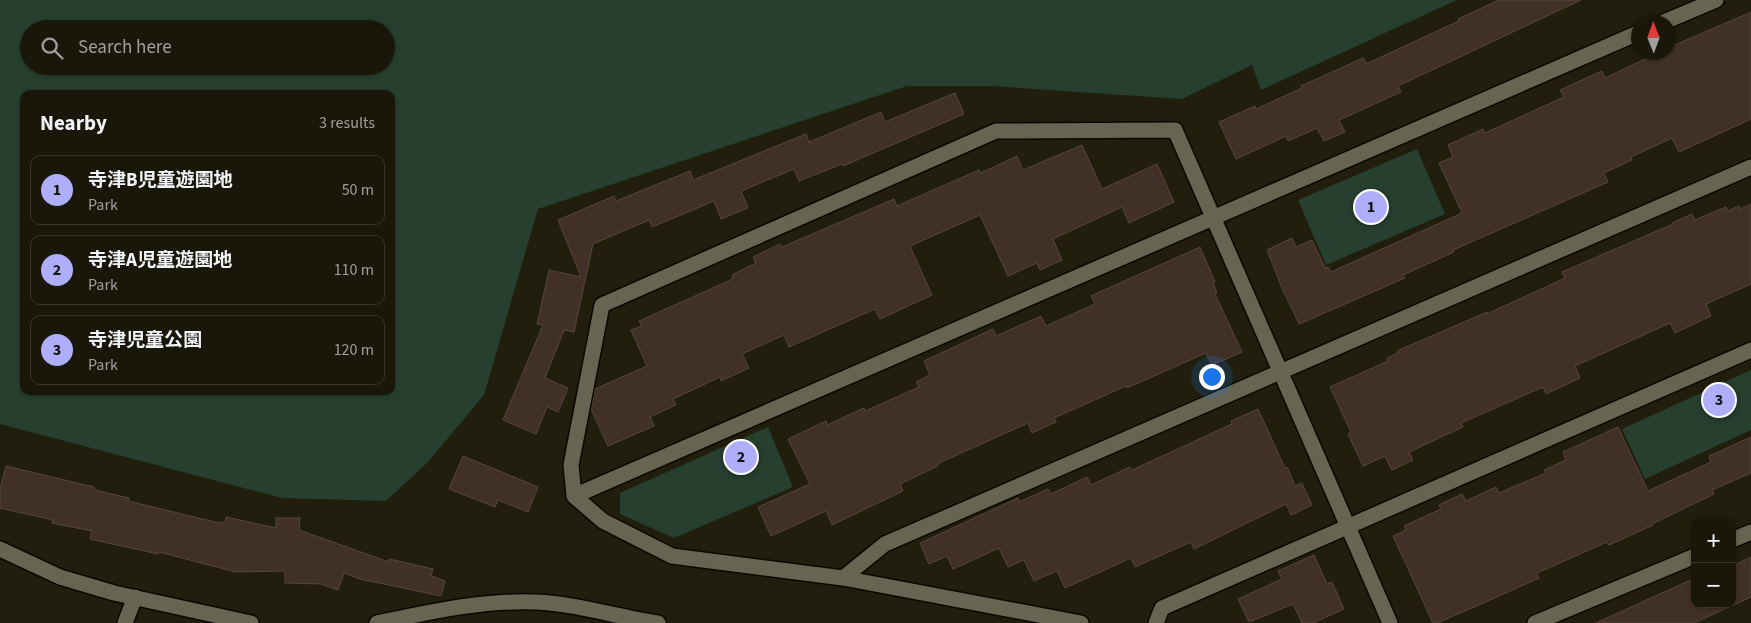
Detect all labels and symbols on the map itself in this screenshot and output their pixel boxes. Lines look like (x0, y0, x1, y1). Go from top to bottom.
north arrow (1631, 15, 1676, 60)
pin: 1 (1355, 188, 1387, 226)
your location (1199, 364, 1225, 390)
pin: 3 (1703, 381, 1735, 419)
pin: 2 (725, 438, 757, 476)

